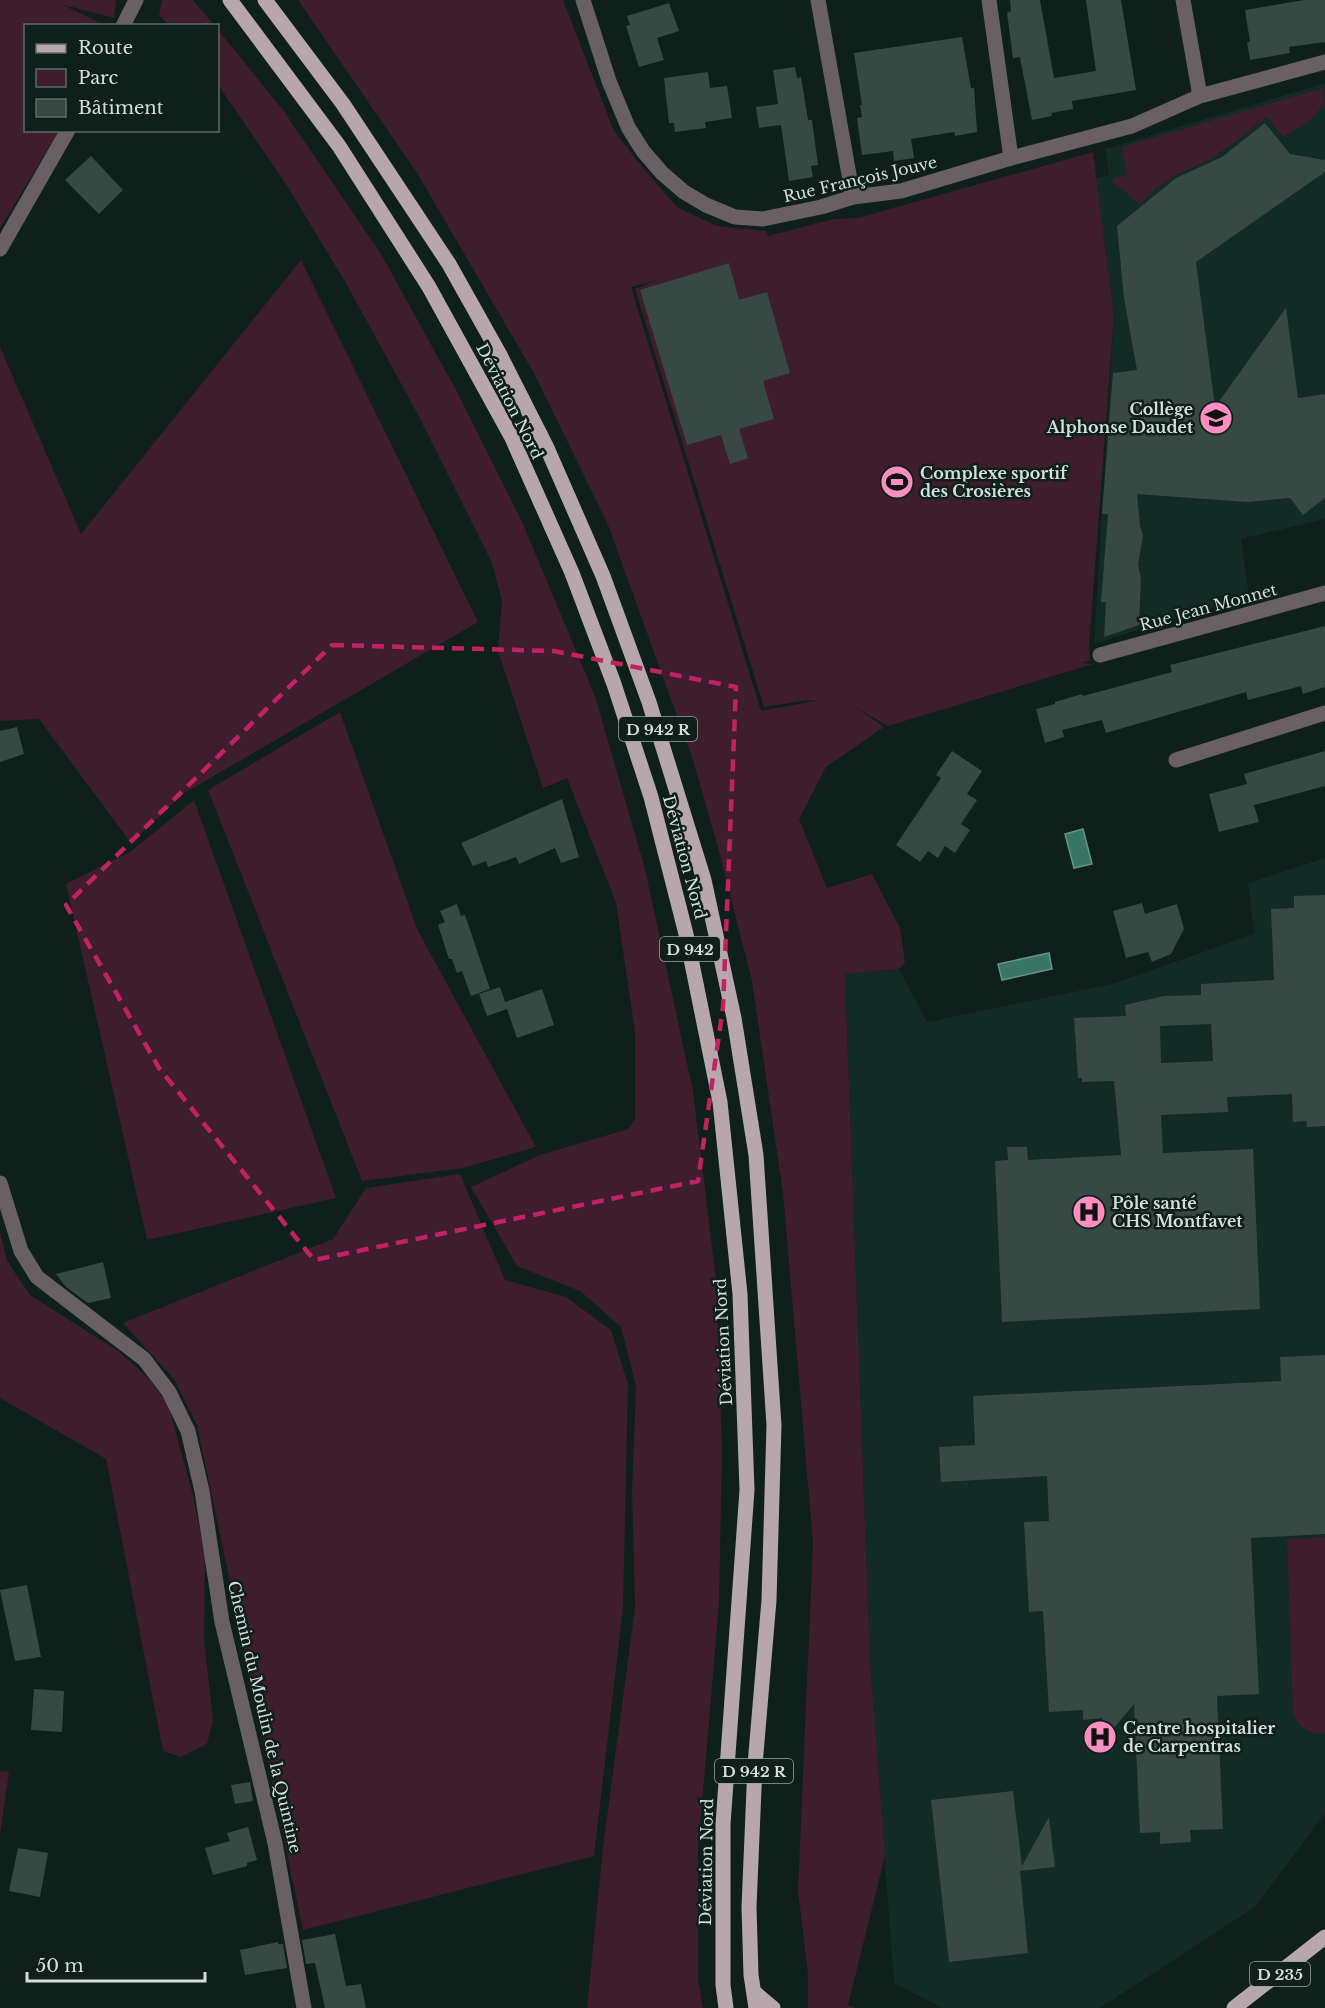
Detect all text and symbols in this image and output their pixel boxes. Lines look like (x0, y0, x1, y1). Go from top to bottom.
legend (24, 24, 219, 132)
text: Route (78, 37, 133, 59)
text: Parc (78, 67, 119, 89)
text: Bâtiment (78, 97, 164, 119)
street label: Rue François Jouve (781, 152, 939, 206)
street label: Déviation Nord (472, 340, 548, 462)
place label: Collège Alphonse Daudet (1046, 399, 1194, 437)
school or university icon: Collège Alphonse Daudet (1198, 400, 1234, 436)
place label: Complexe sportif des Crosières (920, 463, 1069, 501)
sports icon: Complexe sportif des Crosières (879, 464, 915, 500)
street label: Rue Jean Monnet (1137, 579, 1279, 635)
road number: D 942 R (619, 717, 697, 741)
street label: Déviation Nord (659, 793, 711, 921)
road number: D 942 (660, 937, 720, 961)
place label: Pôle santé CHS Montfavet (1112, 1193, 1243, 1231)
hospital icon: Pôle santé CHS Montfavet (1071, 1194, 1107, 1230)
street label: Déviation Nord (710, 1278, 736, 1406)
street label: Chemin du Moulin de la Quintine (224, 1579, 306, 1855)
place label: Centre hospitalier de Carpentras (1123, 1718, 1275, 1756)
hospital icon: Centre hospitalier de Carpentras (1082, 1719, 1118, 1755)
road number: D 942 R (715, 1759, 793, 1783)
street label: Déviation Nord (695, 1798, 717, 1926)
scale bar (27, 1945, 206, 1983)
text: 50 m (36, 1955, 84, 1977)
road number: D 235 (1250, 1962, 1310, 1986)

